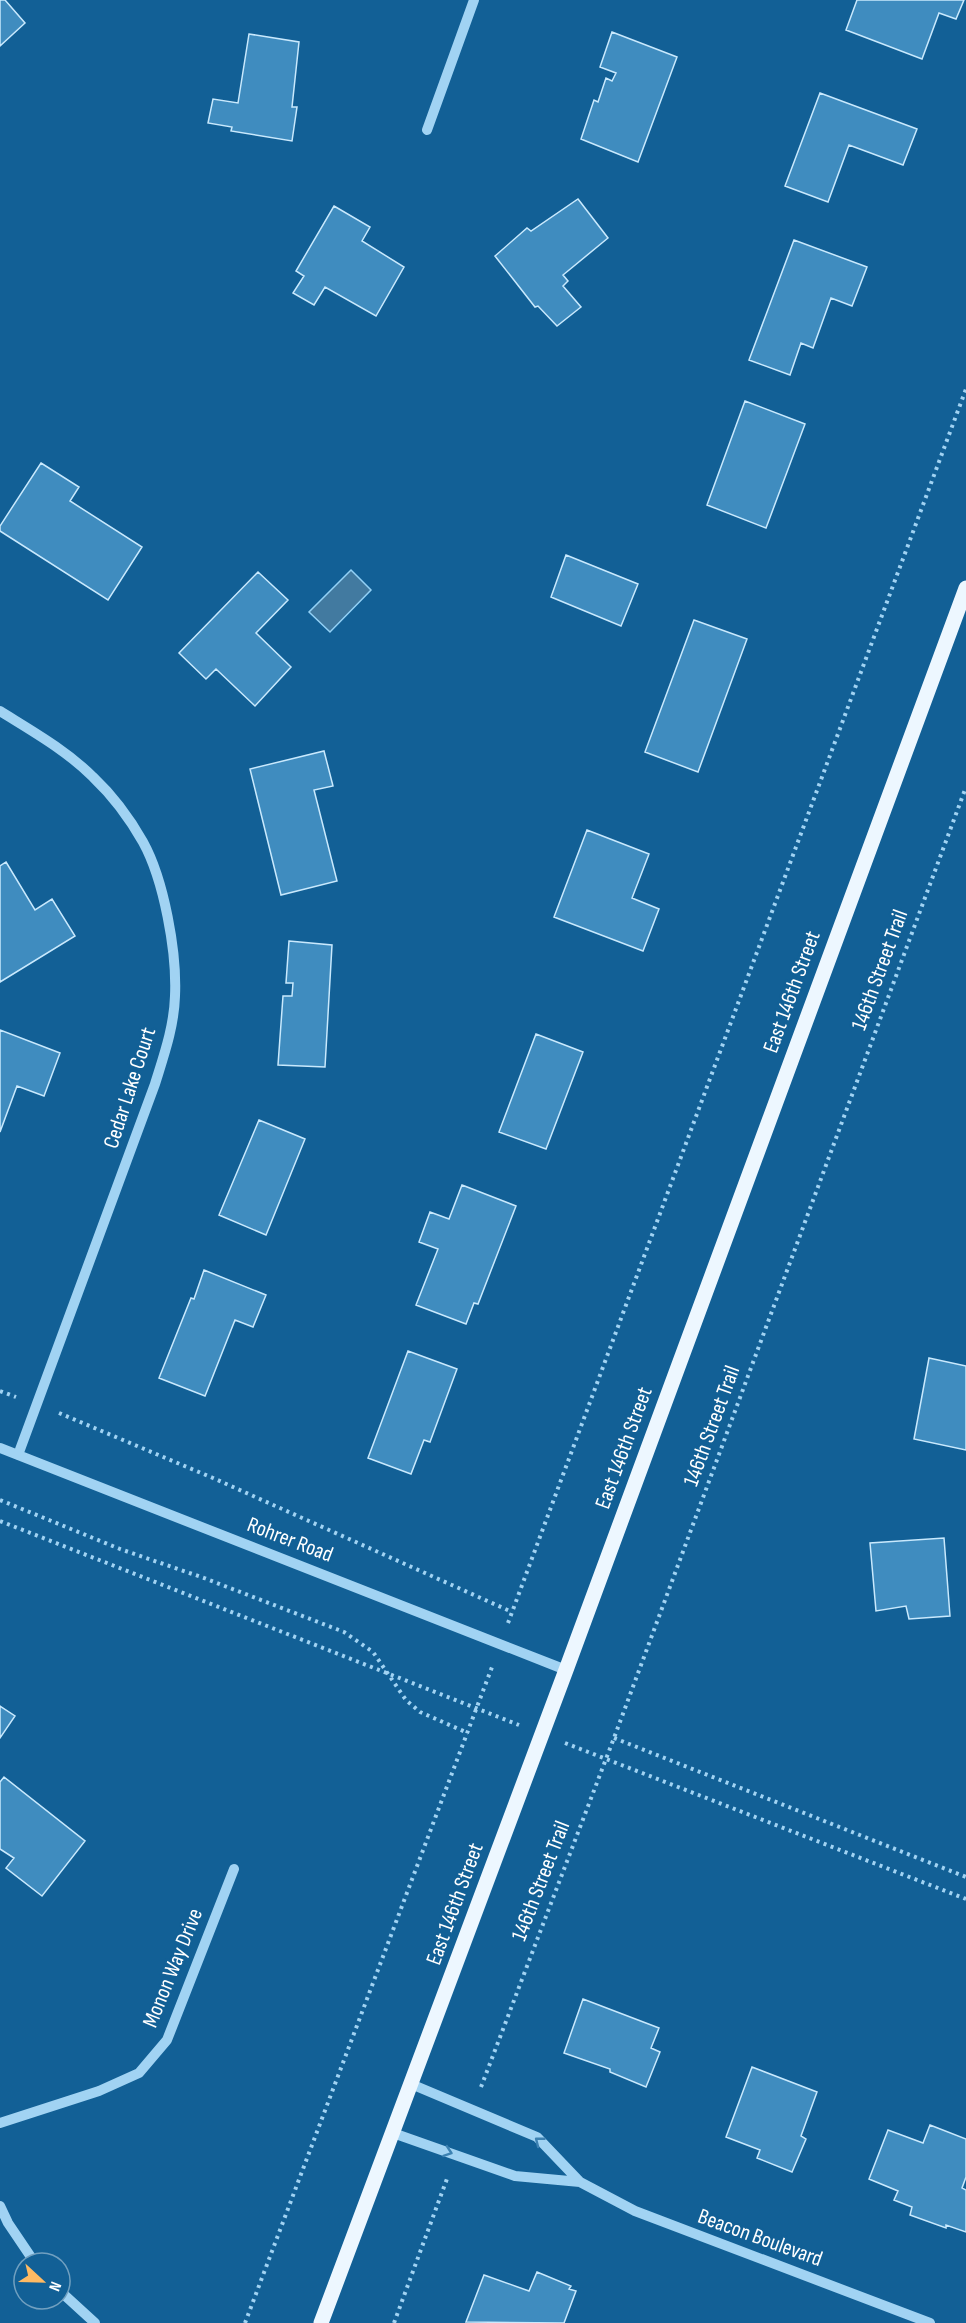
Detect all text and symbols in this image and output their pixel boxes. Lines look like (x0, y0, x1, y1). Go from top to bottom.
street label: 146th Street Trail (846, 906, 914, 1034)
street label: East 146th Street (757, 927, 827, 1057)
street label: Cedar Lake Court (98, 1024, 162, 1152)
street label: 146th Street Trail (678, 1362, 746, 1490)
street label: East 146th Street (589, 1383, 659, 1513)
street label: Rohrer Road (243, 1511, 337, 1569)
street label: 146th Street Trail (506, 1817, 576, 1945)
street label: East 146th Street (420, 1839, 490, 1969)
street label: Monon Way Drive (137, 1904, 209, 2032)
one-way arrow (535, 2137, 546, 2148)
one-way arrow (442, 2145, 453, 2158)
street label: Beacon Boulevard (694, 2203, 826, 2273)
north arrow (12, 2251, 72, 2311)
text: N (44, 2279, 65, 2294)

